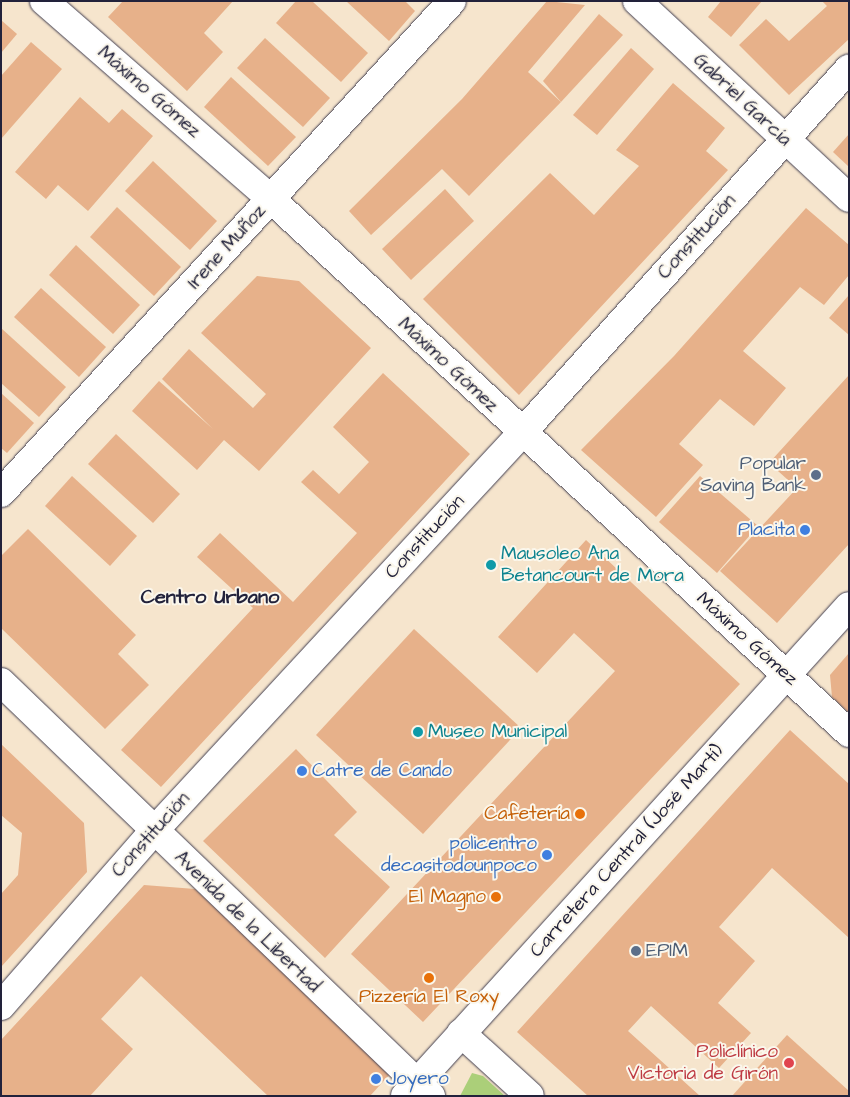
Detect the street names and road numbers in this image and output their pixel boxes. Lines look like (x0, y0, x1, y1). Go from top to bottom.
street label: Máximo Gómez (93, 41, 205, 143)
street label: Gabriel García (688, 49, 796, 151)
street label: Constitución (653, 190, 741, 284)
street label: Irene Muñoz (183, 200, 271, 294)
street label: Máximo Gómez (393, 313, 503, 417)
street label: Constitución (380, 490, 470, 584)
street label: Máximo Gómez (692, 588, 802, 690)
street label: Carretera Central (José Martí) (525, 740, 729, 962)
street label: Constitución (107, 788, 195, 882)
street label: Avenida de la Libertad (169, 846, 325, 998)

